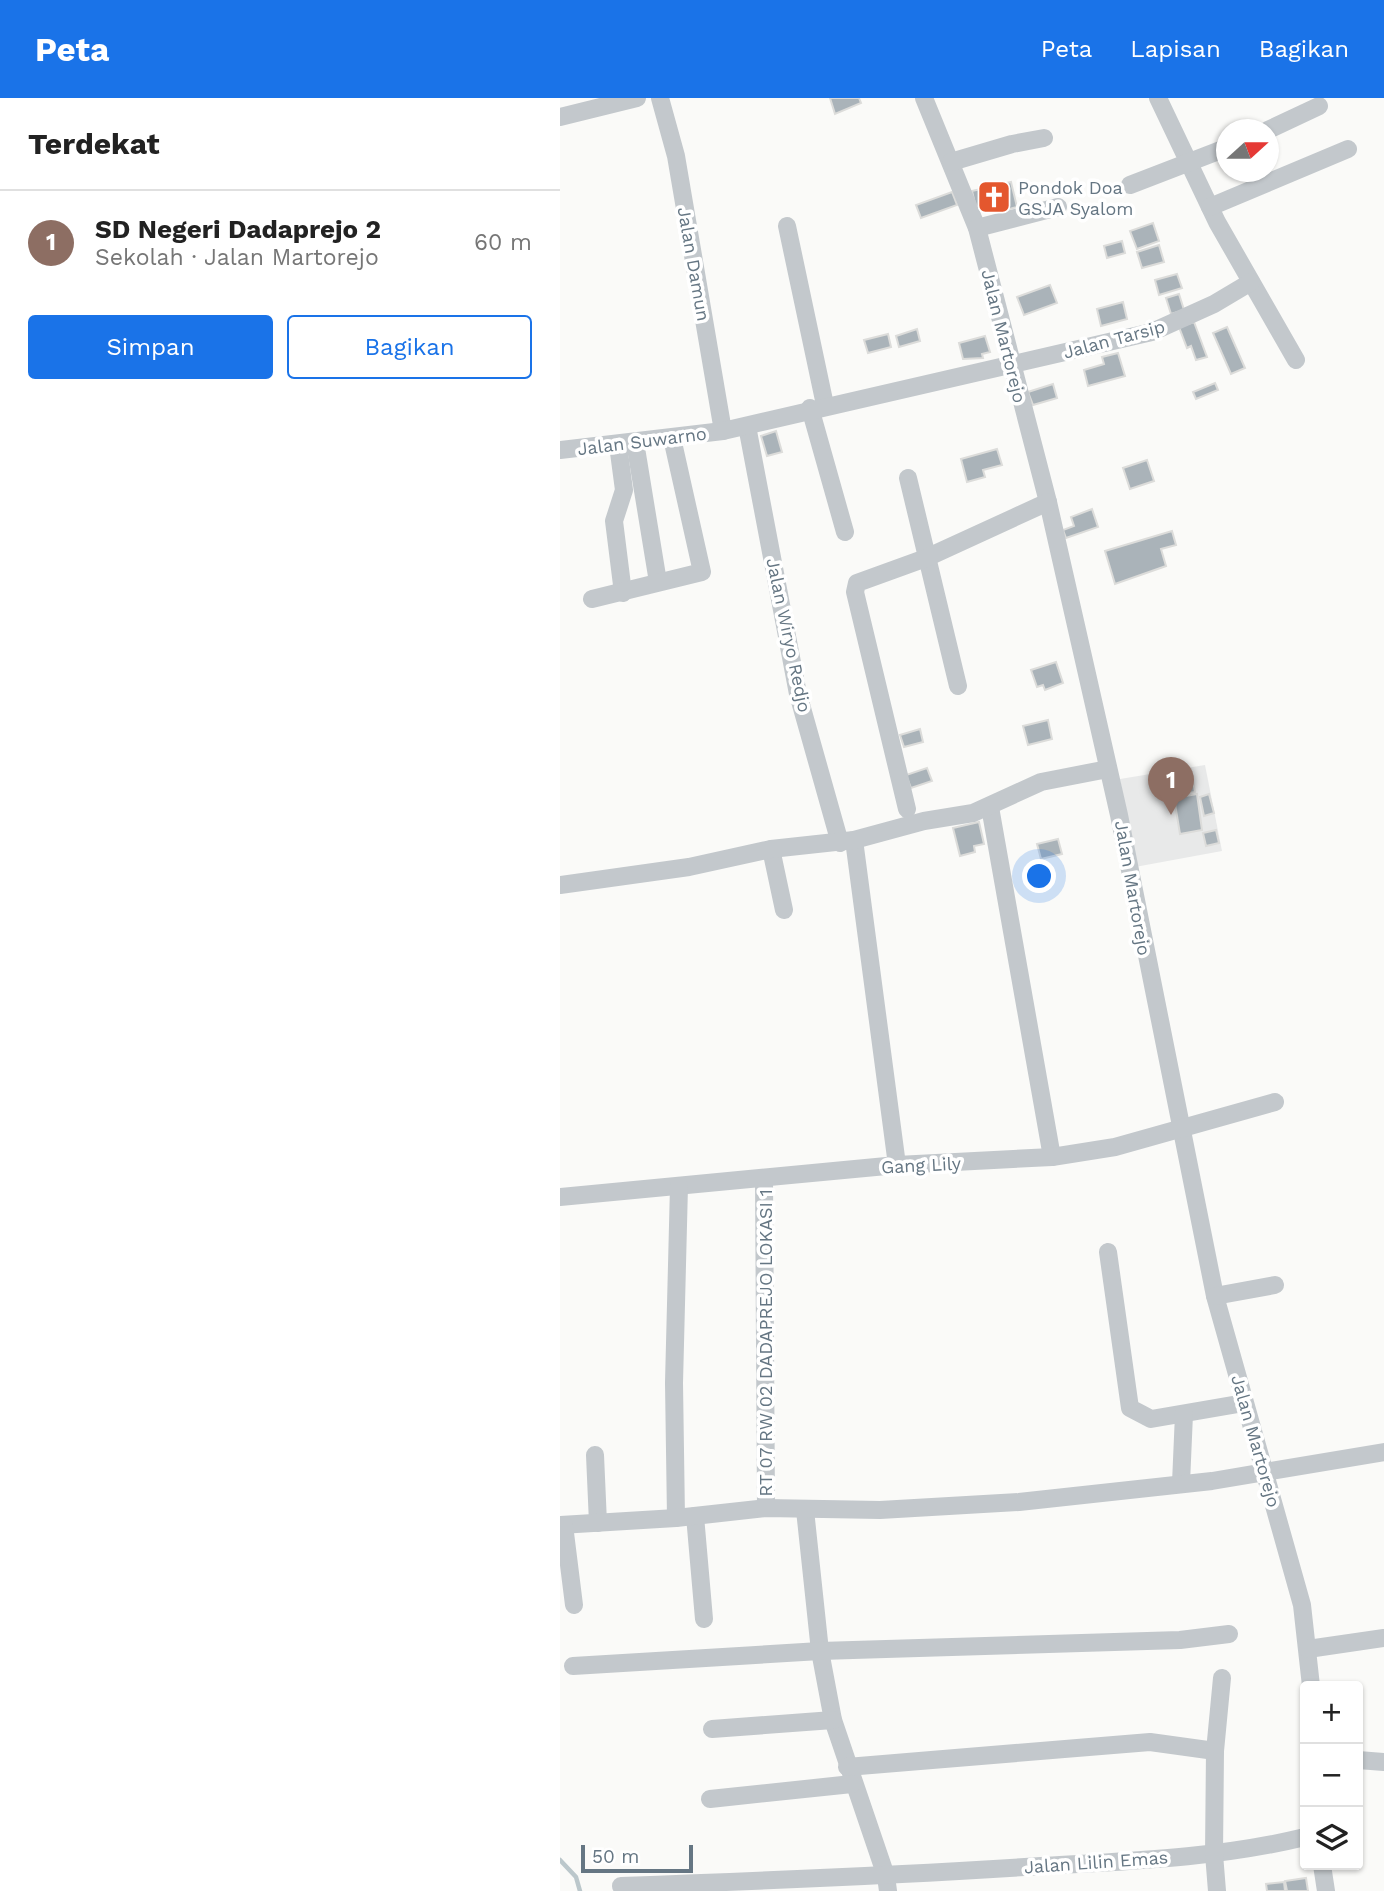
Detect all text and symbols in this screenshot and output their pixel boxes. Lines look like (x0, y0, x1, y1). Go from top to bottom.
text: Peta (35, 30, 109, 69)
text: Peta (1041, 35, 1092, 63)
text: Lapisan (1130, 35, 1221, 63)
text: Bagikan (1259, 35, 1349, 63)
north arrow (1216, 119, 1279, 182)
text: Terdekat (28, 126, 160, 161)
place label: Pondok Doa GSJA Syalom (1018, 177, 1133, 219)
church icon: Pondok Doa GSJA Syalom (975, 178, 1013, 216)
street label: Jalan Damun (674, 205, 714, 323)
text: SD Negeri Dadaprejo 2 (95, 214, 381, 244)
text: 1 (46, 229, 56, 256)
text: 60 m (474, 229, 532, 256)
text: Sekolah · Jalan Martorejo (95, 244, 379, 271)
street label: Jalan Martorejo (977, 267, 1031, 405)
button: Simpan (28, 315, 273, 379)
button: Bagikan (287, 315, 532, 379)
street label: Jalan Tarsip (1061, 315, 1167, 363)
street label: Jalan Suwarno (576, 423, 708, 459)
street label: Jalan Wiryo Redjo (762, 556, 816, 714)
pin: 1 (1148, 757, 1194, 815)
street label: Jalan Martorejo (1111, 819, 1155, 957)
your location (1022, 859, 1056, 893)
street label: Gang Lily (881, 1152, 962, 1178)
street label: RT 07 RW 02 DADAPREJO LOKASI 1 (755, 1189, 776, 1497)
street label: Jalan Martorejo (1227, 1372, 1285, 1510)
map controls (1300, 1681, 1363, 1870)
button: + (1300, 1681, 1363, 1744)
button: − (1300, 1744, 1363, 1807)
button: layers (1300, 1807, 1363, 1870)
scale bar (581, 1842, 693, 1874)
text: 50 m (592, 1845, 639, 1868)
street label: Jalan Lilin Emas (1023, 1846, 1169, 1878)

